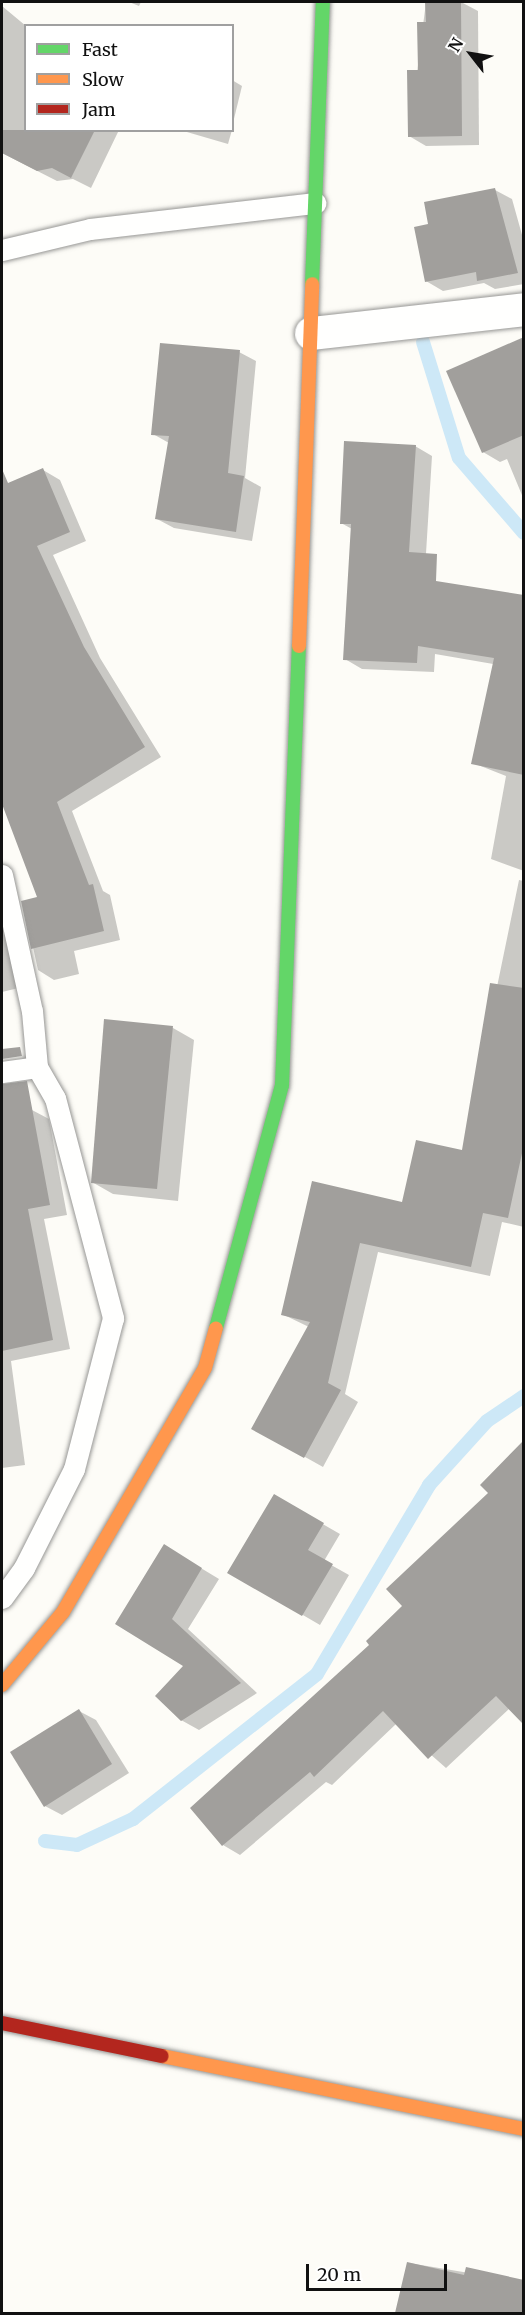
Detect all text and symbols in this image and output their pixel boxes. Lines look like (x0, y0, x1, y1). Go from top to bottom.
legend (24, 24, 234, 132)
north arrow (441, 24, 501, 84)
text: N (444, 34, 467, 55)
text: Fast (82, 38, 118, 61)
text: Slow (82, 68, 124, 91)
text: Jam (82, 98, 116, 121)
scale bar (309, 2252, 450, 2290)
text: 20 m (317, 2263, 361, 2286)

